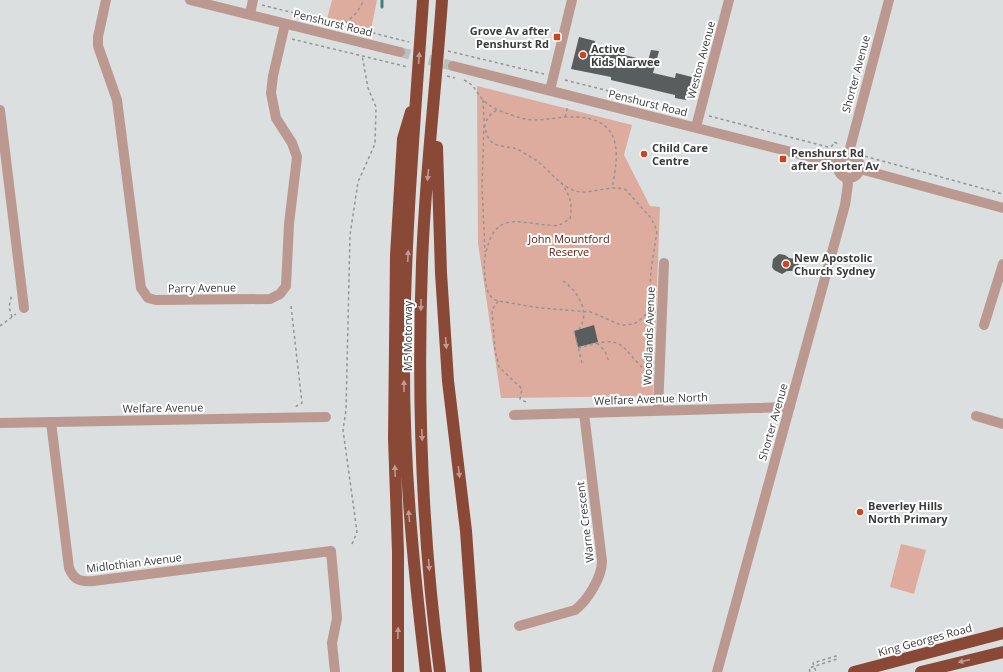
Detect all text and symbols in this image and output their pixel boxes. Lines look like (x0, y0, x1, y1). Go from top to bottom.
street label: Penshurst Road (292, 5, 374, 40)
street label: Weston Avenue (683, 19, 718, 100)
place label: Grove Av after Penshurst Rd (470, 23, 549, 51)
marker: Grove Av after Penshurst Rd (552, 32, 562, 42)
street label: Shorter Avenue (838, 33, 873, 114)
place label: Active Kids Narwee (591, 41, 660, 69)
marker: Active Kids Narwee (578, 50, 588, 60)
one-way arrow (416, 52, 422, 64)
street label: Penshurst Road (607, 85, 689, 120)
place label: Child Care Centre (652, 140, 708, 168)
place label: Penshurst Rd after Shorter Av (791, 145, 880, 173)
marker: Child Care Centre (639, 149, 649, 159)
marker: Penshurst Rd after Shorter Av (778, 154, 788, 164)
one-way arrow (424, 169, 431, 181)
park label: John Mountford Reserve (527, 231, 610, 259)
one-way arrow (404, 250, 411, 262)
place label: New Apostolic Church Sydney (794, 250, 876, 278)
marker: New Apostolic Church Sydney (781, 259, 791, 269)
street label: Parry Avenue (168, 279, 236, 296)
street label: Woodlands Avenue (639, 286, 658, 386)
one-way arrow (418, 299, 425, 311)
street label: M5 Motorway (400, 300, 415, 371)
one-way arrow (442, 337, 449, 349)
one-way arrow (401, 379, 407, 392)
street label: Shorter Avenue (754, 382, 791, 462)
street label: Welfare Avenue North (594, 389, 708, 408)
street label: Welfare Avenue (122, 399, 203, 416)
one-way arrow (418, 429, 425, 441)
one-way arrow (391, 465, 398, 477)
one-way arrow (456, 466, 463, 478)
street label: Warne Crescent (572, 481, 597, 563)
place label: Beverley Hills North Primary (868, 498, 948, 526)
marker: Beverley Hills North Primary (855, 507, 865, 517)
one-way arrow (406, 510, 413, 522)
street label: Midlothian Avenue (85, 549, 183, 576)
one-way arrow (425, 559, 432, 571)
street label: King Georges Road (876, 620, 974, 659)
one-way arrow (395, 626, 401, 639)
one-way arrow (958, 659, 970, 665)

